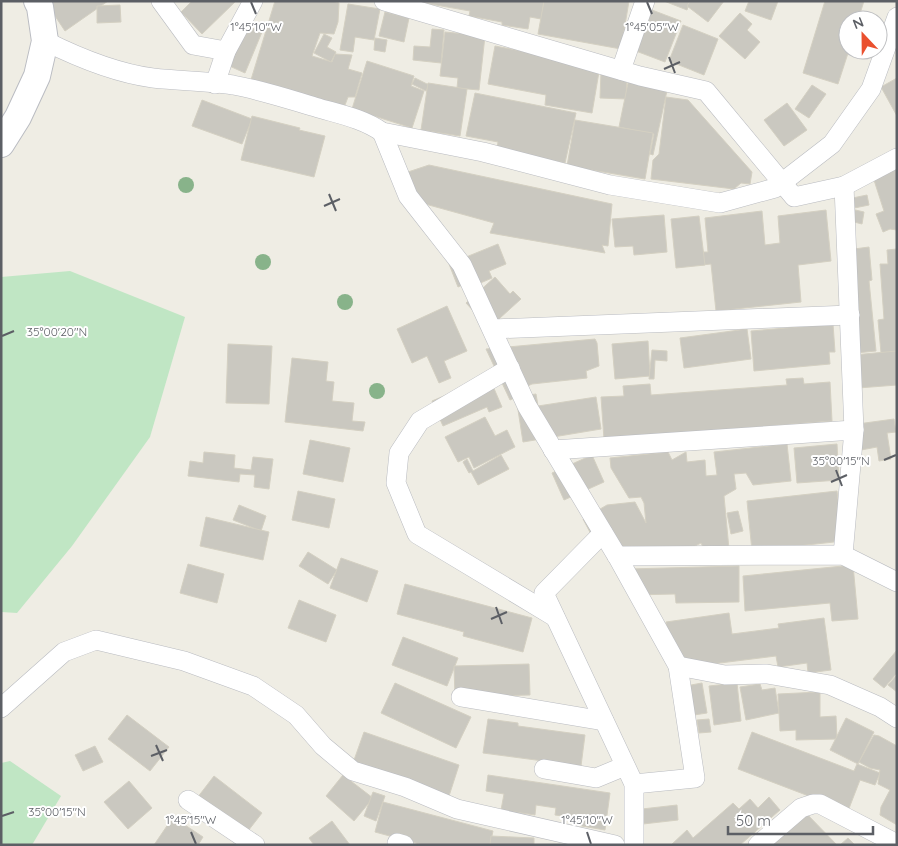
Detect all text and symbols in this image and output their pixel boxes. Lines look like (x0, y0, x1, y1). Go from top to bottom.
north arrow (838, 10, 888, 60)
text: N (850, 13, 866, 33)
text: 1°45'10"W (230, 19, 282, 34)
text: 1°45'05"W (625, 19, 679, 34)
text: 35°00'20"N (27, 324, 87, 339)
text: 35°00'15"N (812, 453, 870, 468)
text: 35°00'15"N (28, 804, 86, 819)
scale bar (728, 804, 873, 836)
text: 50 m (736, 811, 771, 830)
text: 1°45'15"W (166, 812, 217, 827)
text: 1°45'10"W (561, 812, 613, 827)

